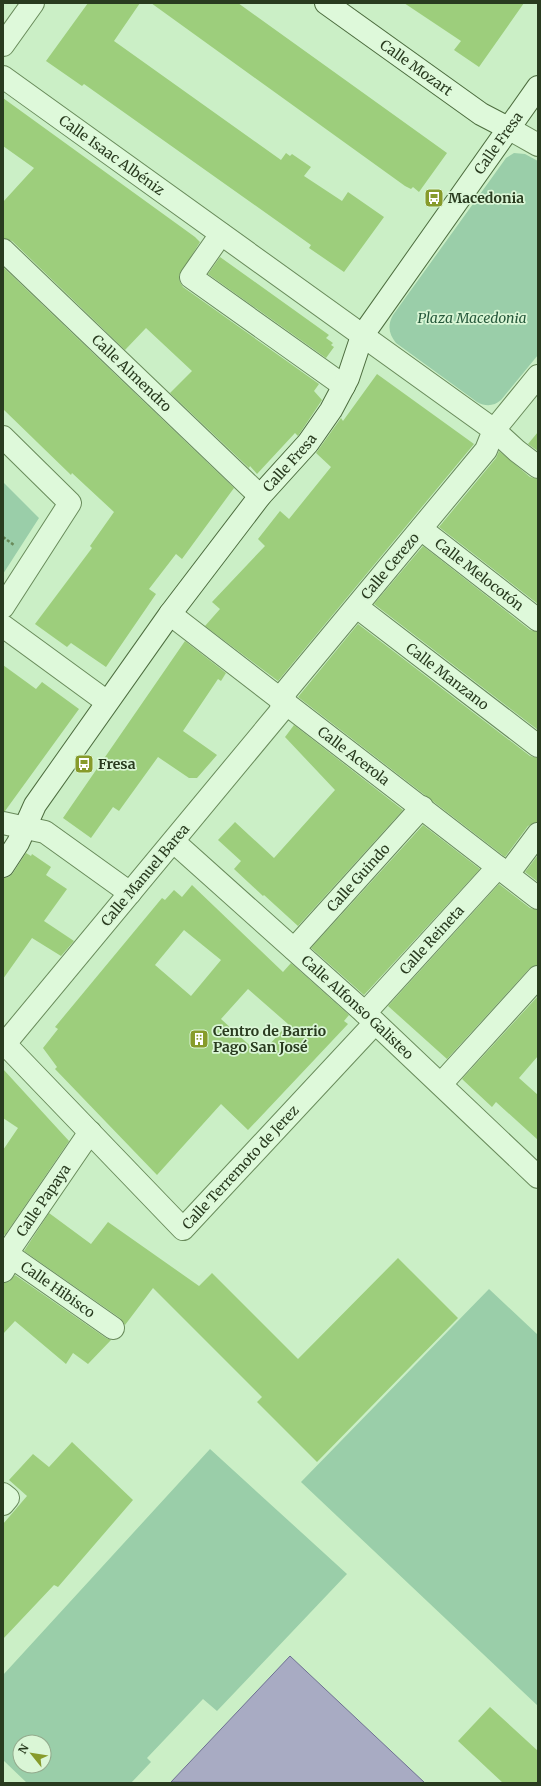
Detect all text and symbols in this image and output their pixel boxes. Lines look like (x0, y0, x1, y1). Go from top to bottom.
street label: Calle Mozart (376, 36, 457, 100)
street label: Calle Fresa (470, 108, 527, 178)
street label: Calle Isaac Albéniz (56, 111, 168, 199)
bus stop icon: Macedonia (423, 187, 445, 209)
place label: Macedonia (448, 189, 524, 207)
park label: Plaza Macedonia (418, 309, 526, 327)
street label: Calle Almendro (88, 331, 175, 415)
street label: Calle Fresa (259, 430, 321, 496)
street label: Calle Cerezo (357, 529, 423, 603)
street label: Calle Melocotón (431, 534, 528, 615)
street label: Calle Manzano (402, 639, 492, 714)
street label: Calle Acerola (314, 722, 394, 789)
bus stop icon: Fresa (73, 753, 95, 775)
place label: Fresa (98, 755, 136, 773)
street label: Calle Manuel Barea (97, 820, 193, 930)
street label: Calle Guindo (323, 840, 394, 915)
street label: Calle Reineta (396, 901, 468, 978)
street label: Calle Alfonso Galisteo (298, 951, 417, 1063)
place label: Centro de Barrio Pago San José (213, 1022, 326, 1056)
building icon: Centro de Barrio Pago San José (188, 1028, 210, 1050)
street label: Calle Terremoto de Jerez (178, 1101, 303, 1233)
street label: Calle Papaya (12, 1160, 75, 1240)
street label: Calle Hibisco (17, 1257, 99, 1322)
north arrow (12, 1734, 52, 1774)
text: N (15, 1741, 32, 1756)

